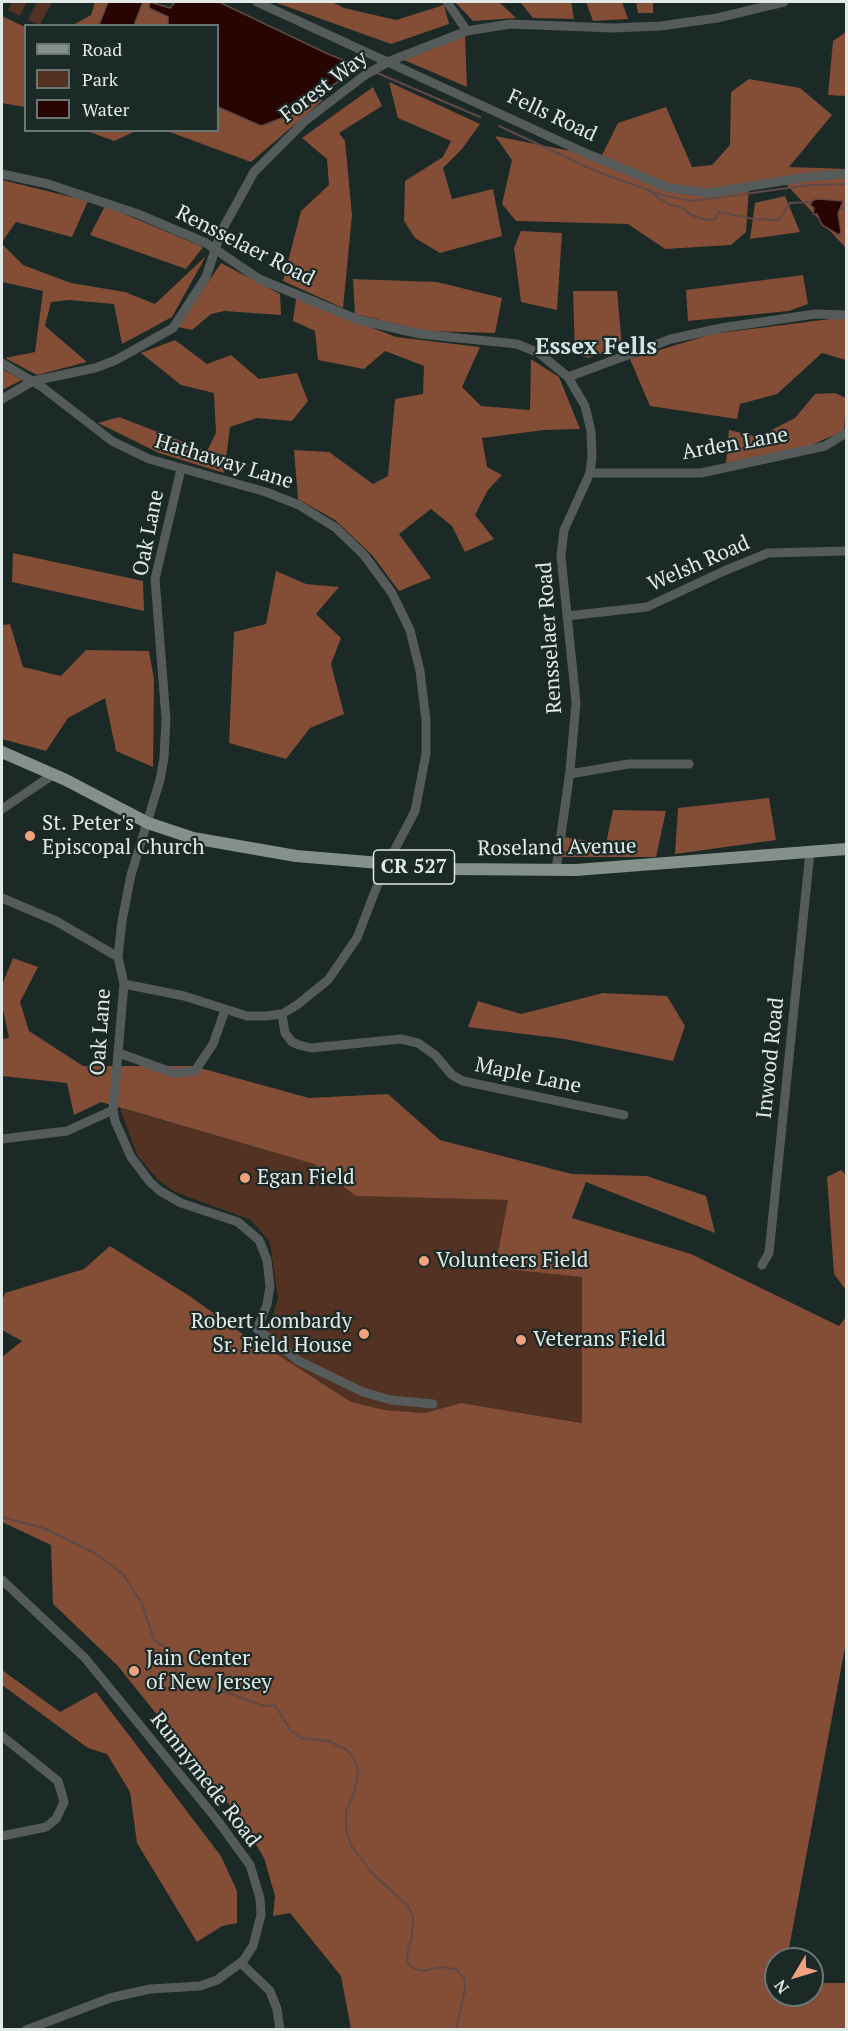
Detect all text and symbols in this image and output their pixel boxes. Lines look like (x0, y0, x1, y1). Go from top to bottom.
legend (24, 24, 219, 132)
text: Road (82, 37, 122, 61)
street label: Forest Way (275, 46, 373, 128)
text: Park (82, 67, 118, 91)
street label: Fells Road (503, 84, 601, 148)
text: Water (82, 97, 129, 121)
street label: Rensselaer Road (171, 200, 319, 292)
district label: Essex Fells (535, 333, 657, 361)
street label: Arden Lane (680, 422, 790, 466)
street label: Hathaway Lane (152, 429, 296, 495)
street label: Oak Lane (128, 488, 170, 578)
street label: Welsh Road (644, 530, 754, 598)
street label: Rensselaer Road (532, 561, 568, 715)
place label: St. Peter's Episcopal Church (42, 811, 205, 861)
marker: St. Peter's Episcopal Church (23, 829, 37, 843)
street label: Roseland Avenue (477, 834, 637, 862)
road number: CR 527 (374, 850, 454, 884)
street label: Oak Lane (85, 988, 117, 1076)
street label: Inwood Road (752, 996, 790, 1120)
street label: Maple Lane (473, 1052, 583, 1100)
place label: Egan Field (257, 1165, 355, 1191)
marker: Egan Field (238, 1171, 252, 1185)
place label: Volunteers Field (436, 1248, 588, 1274)
marker: Volunteers Field (417, 1254, 431, 1268)
place label: Robert Lombardy Sr. Field House (191, 1309, 352, 1359)
marker: Robert Lombardy Sr. Field House (357, 1327, 371, 1341)
place label: Veterans Field (533, 1327, 666, 1353)
marker: Veterans Field (514, 1333, 528, 1347)
place label: Jain Center of New Jersey (146, 1646, 272, 1696)
marker: Jain Center of New Jersey (127, 1664, 141, 1678)
street label: Runnymede Road (145, 1708, 265, 1852)
north arrow (764, 1947, 824, 2007)
text: N (769, 1975, 794, 1998)

